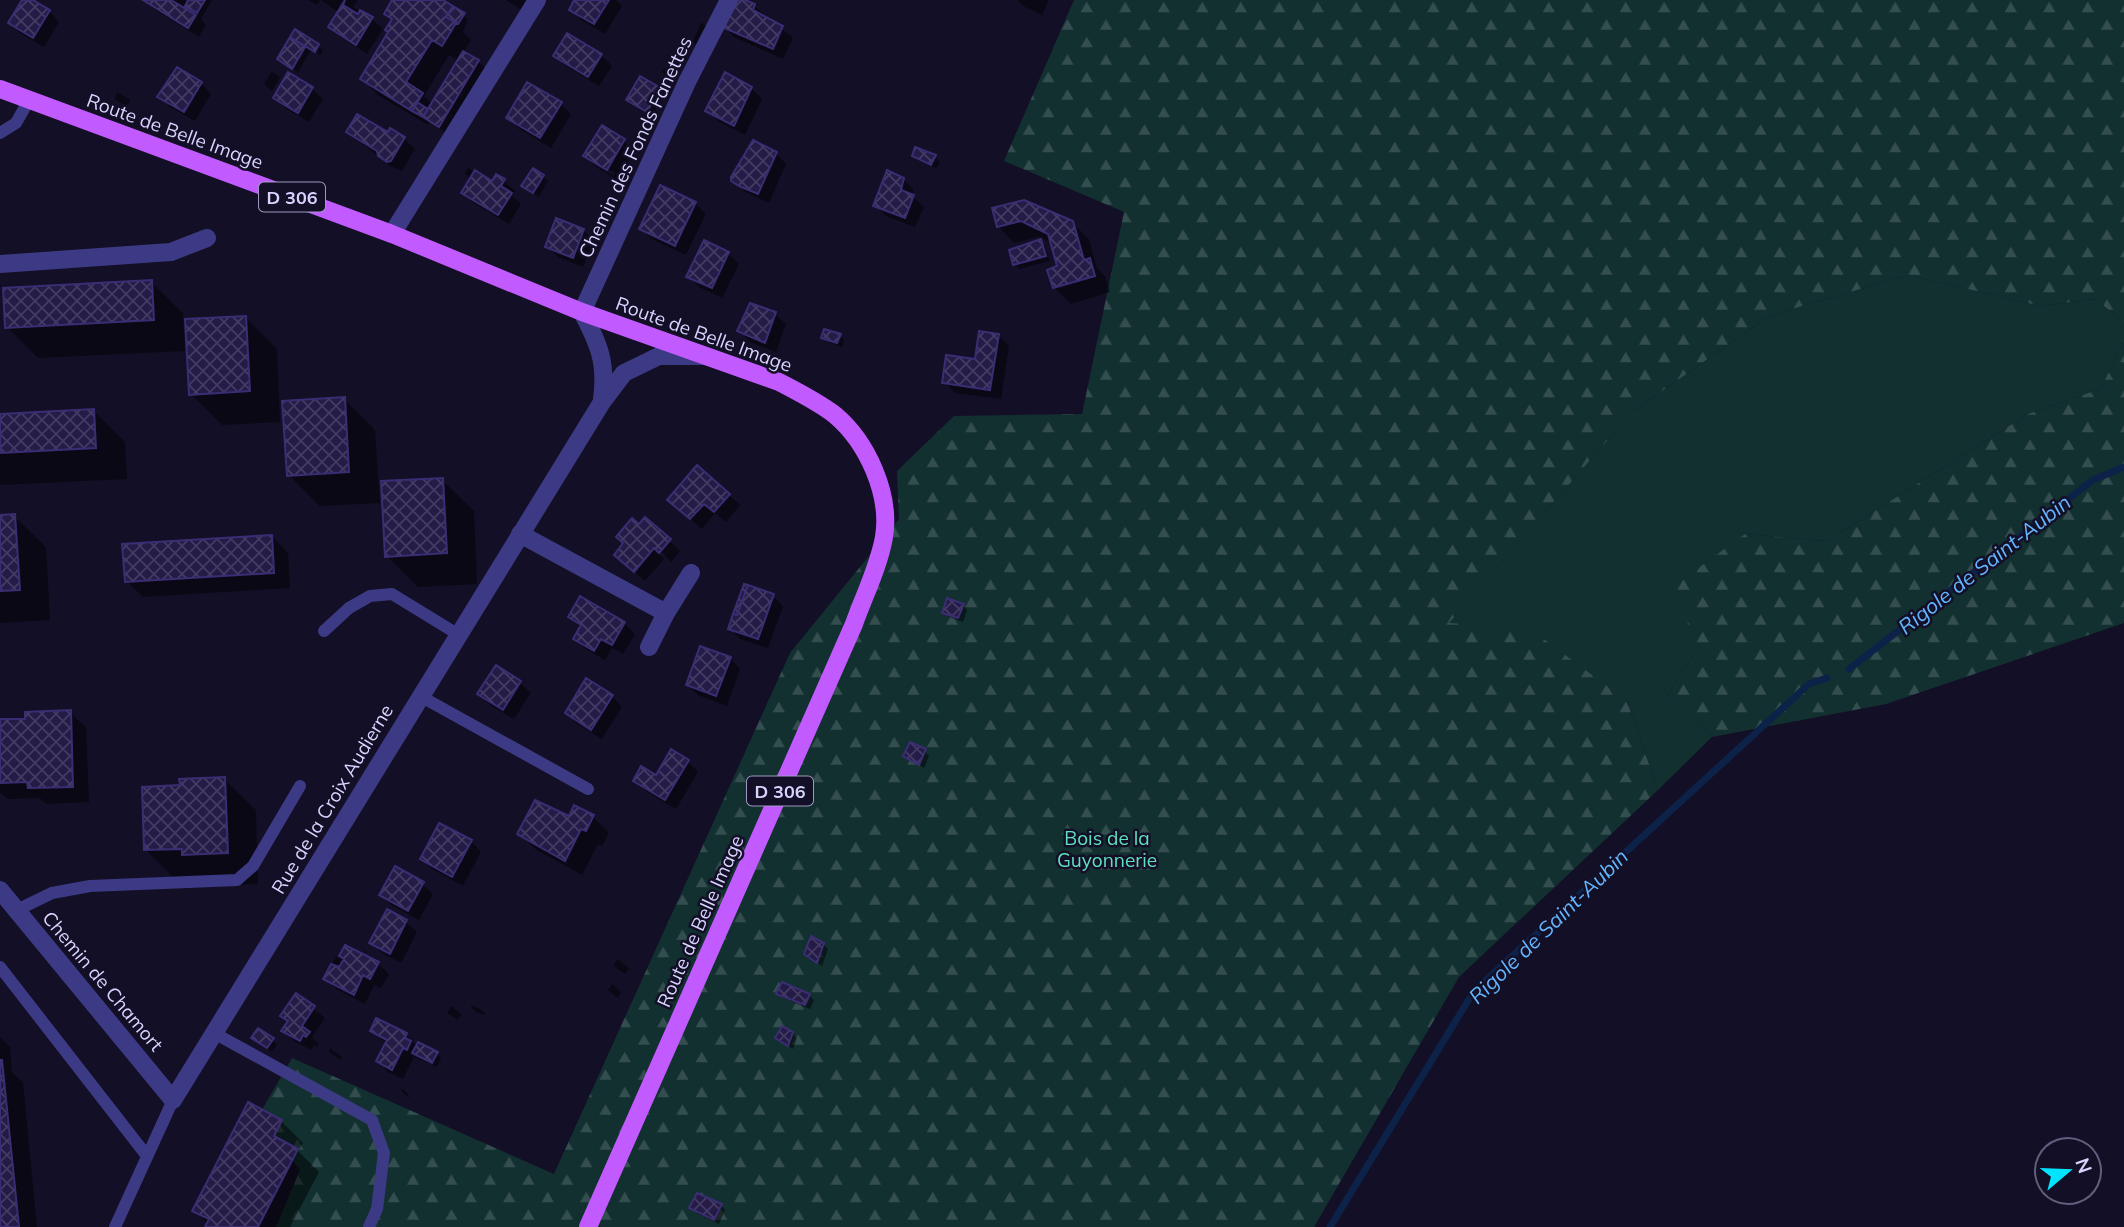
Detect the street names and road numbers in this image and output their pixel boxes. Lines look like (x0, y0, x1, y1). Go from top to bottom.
street label: Chemin des Fonds Fanettes (573, 32, 697, 262)
street label: Route de Belle Image (84, 88, 266, 174)
road number: D 306 (259, 182, 325, 212)
street label: Route de Belle Image (613, 291, 795, 377)
street label: Rue de la Croix Audierne (266, 700, 398, 898)
road number: D 306 (747, 776, 813, 806)
street label: Route de Belle Image (651, 831, 749, 1011)
street label: Chemin de Chamort (37, 906, 169, 1056)

